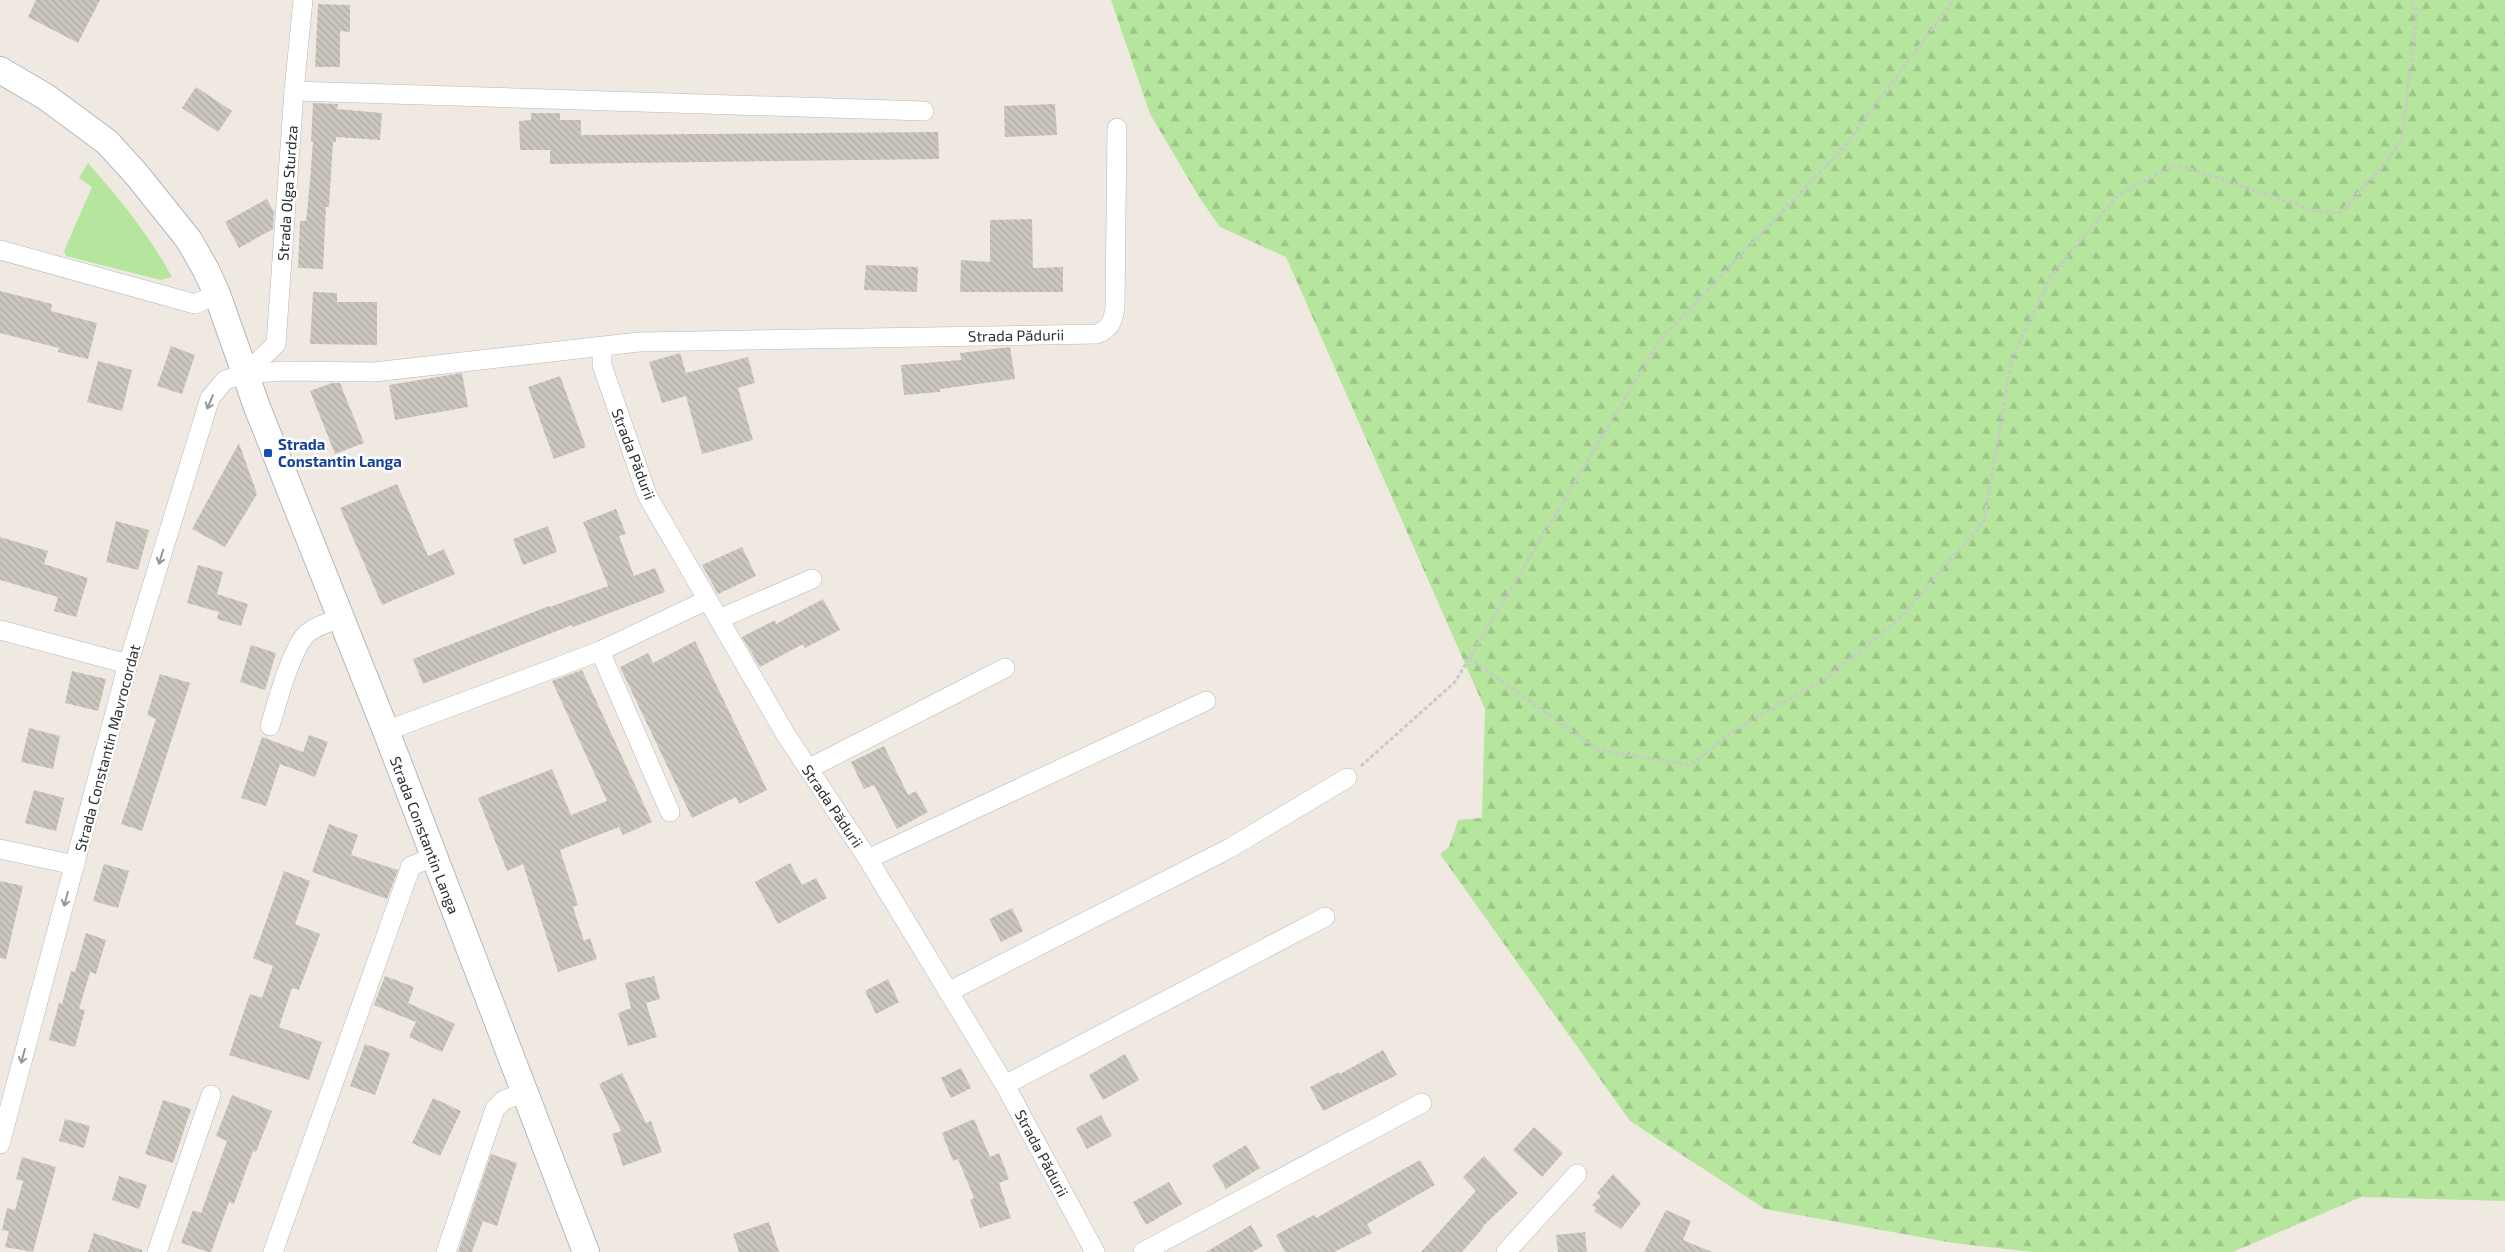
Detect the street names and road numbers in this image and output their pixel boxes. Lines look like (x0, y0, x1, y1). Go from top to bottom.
street label: Strada Olga Sturdza (273, 125, 301, 261)
street label: Strada Pădurii (968, 325, 1064, 345)
street label: Strada Pădurii (608, 406, 660, 502)
street label: Strada Constantin Mavrocordat (71, 642, 143, 854)
street label: Strada Constantin Langa (387, 754, 463, 916)
street label: Strada Pădurii (799, 761, 867, 851)
street label: Strada Pădurii (1011, 1106, 1073, 1200)

